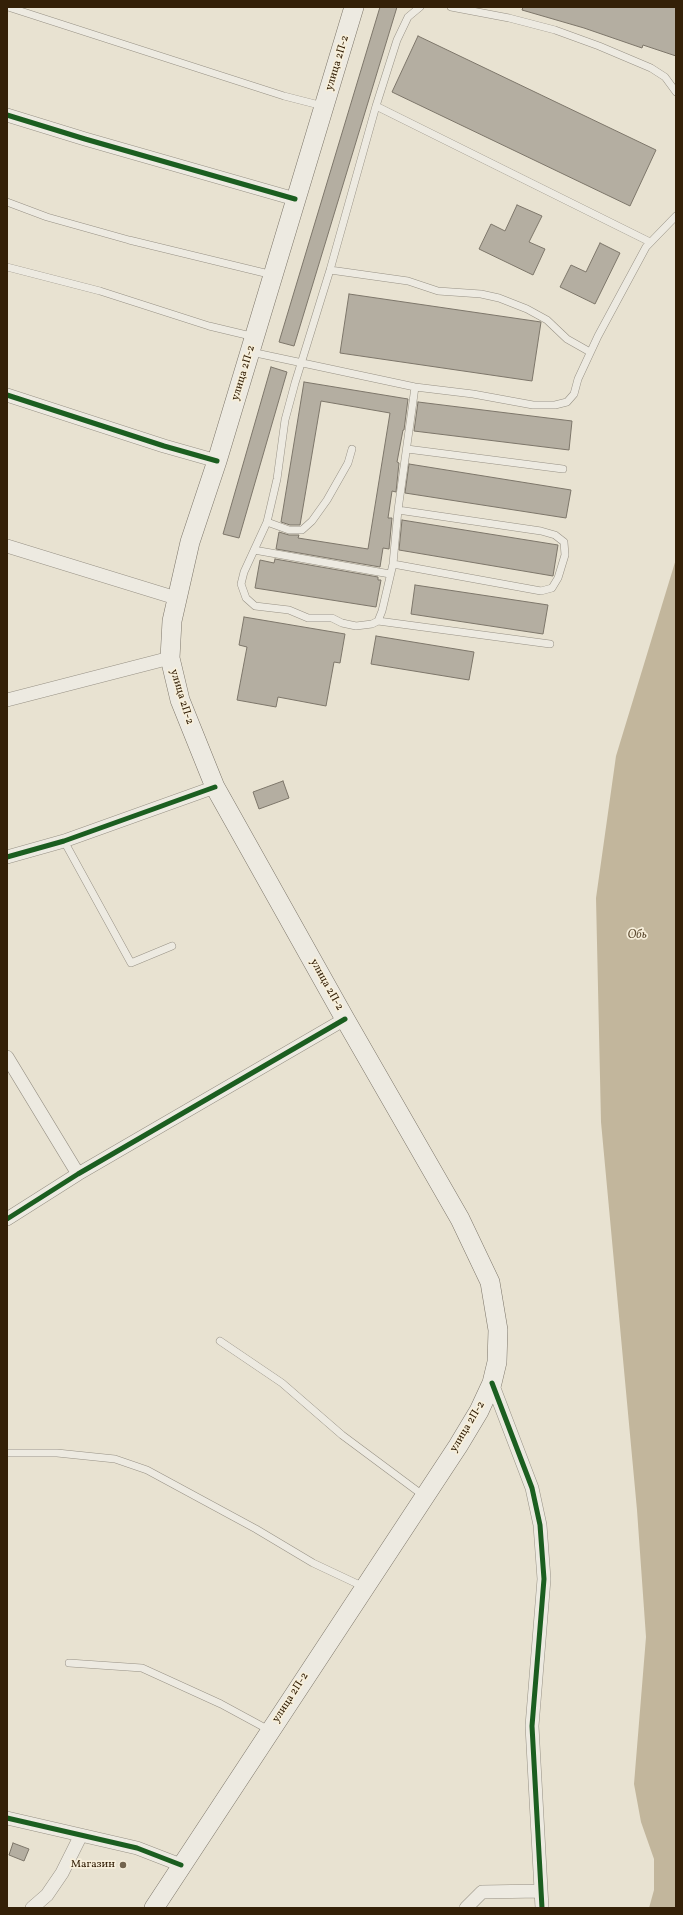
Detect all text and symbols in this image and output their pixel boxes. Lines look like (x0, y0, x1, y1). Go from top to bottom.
street label: улица 2П-2 (323, 34, 353, 92)
street label: улица 2П-2 (229, 344, 259, 402)
street label: улица 2П-2 (166, 668, 196, 726)
water label: Обь (627, 929, 647, 943)
street label: улица 2П-2 (306, 957, 346, 1013)
street label: улица 2П-2 (448, 1399, 488, 1455)
street label: улица 2П-2 (270, 1670, 312, 1726)
place label: Магазин (71, 1858, 115, 1872)
marker: Магазин (118, 1860, 128, 1870)

